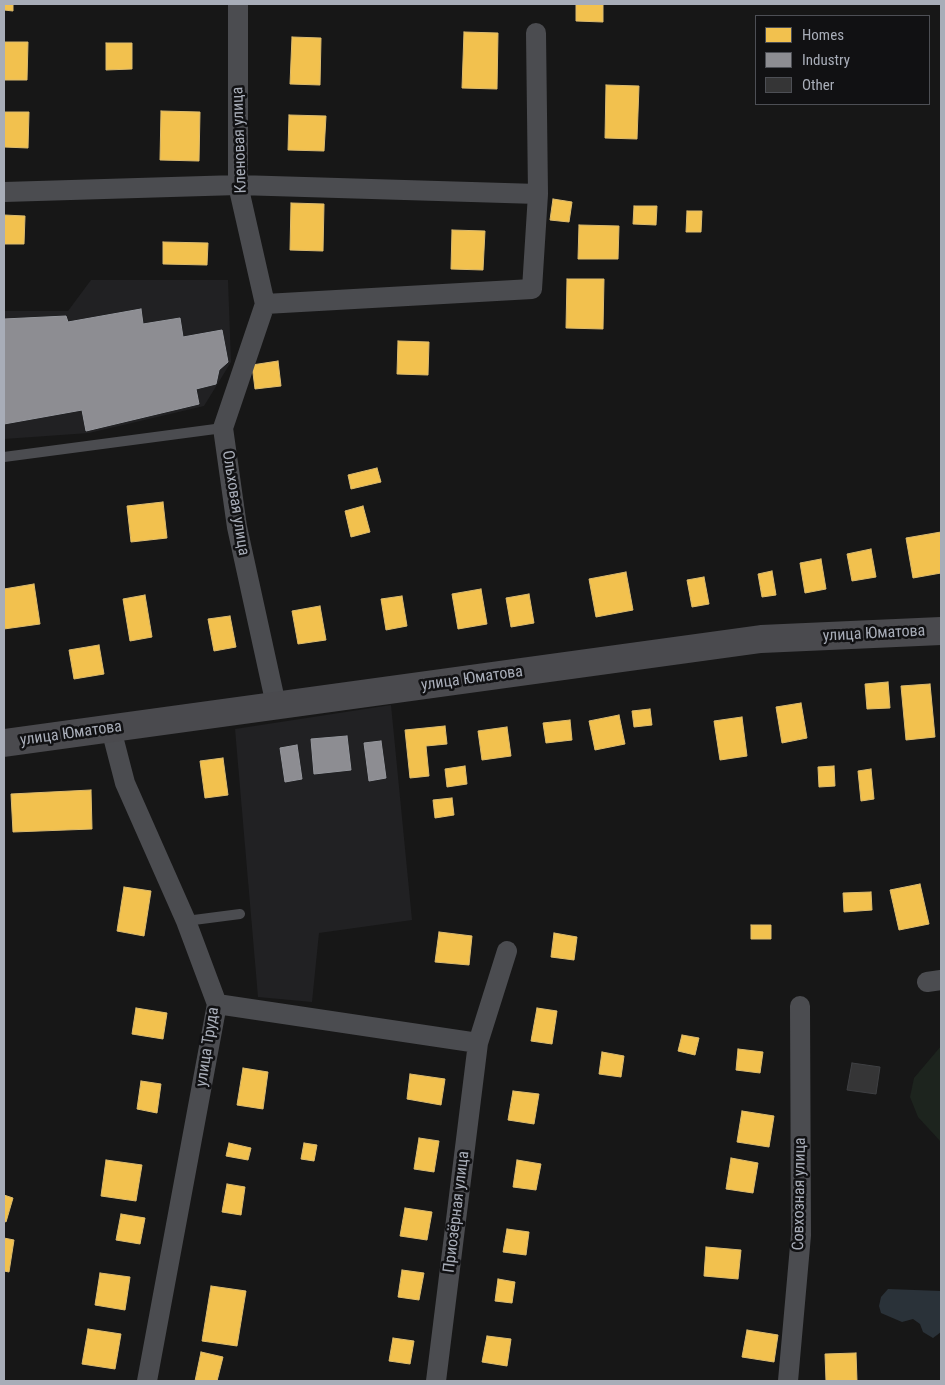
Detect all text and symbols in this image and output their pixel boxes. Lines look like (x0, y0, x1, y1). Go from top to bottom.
legend (755, 15, 930, 105)
text: Homes (802, 26, 844, 44)
text: Industry (802, 51, 850, 69)
text: Other (802, 76, 834, 94)
street label: Кленовая улица (229, 86, 251, 194)
street label: Ольховая улица (217, 449, 253, 557)
street label: улица Юматова (822, 622, 926, 646)
street label: улица Юматова (420, 662, 524, 696)
street label: улица Юматова (19, 717, 123, 751)
street label: улица Труда (192, 1006, 224, 1088)
street label: Совхозная улица (789, 1137, 811, 1251)
street label: Приозёрная улица (440, 1150, 474, 1274)

